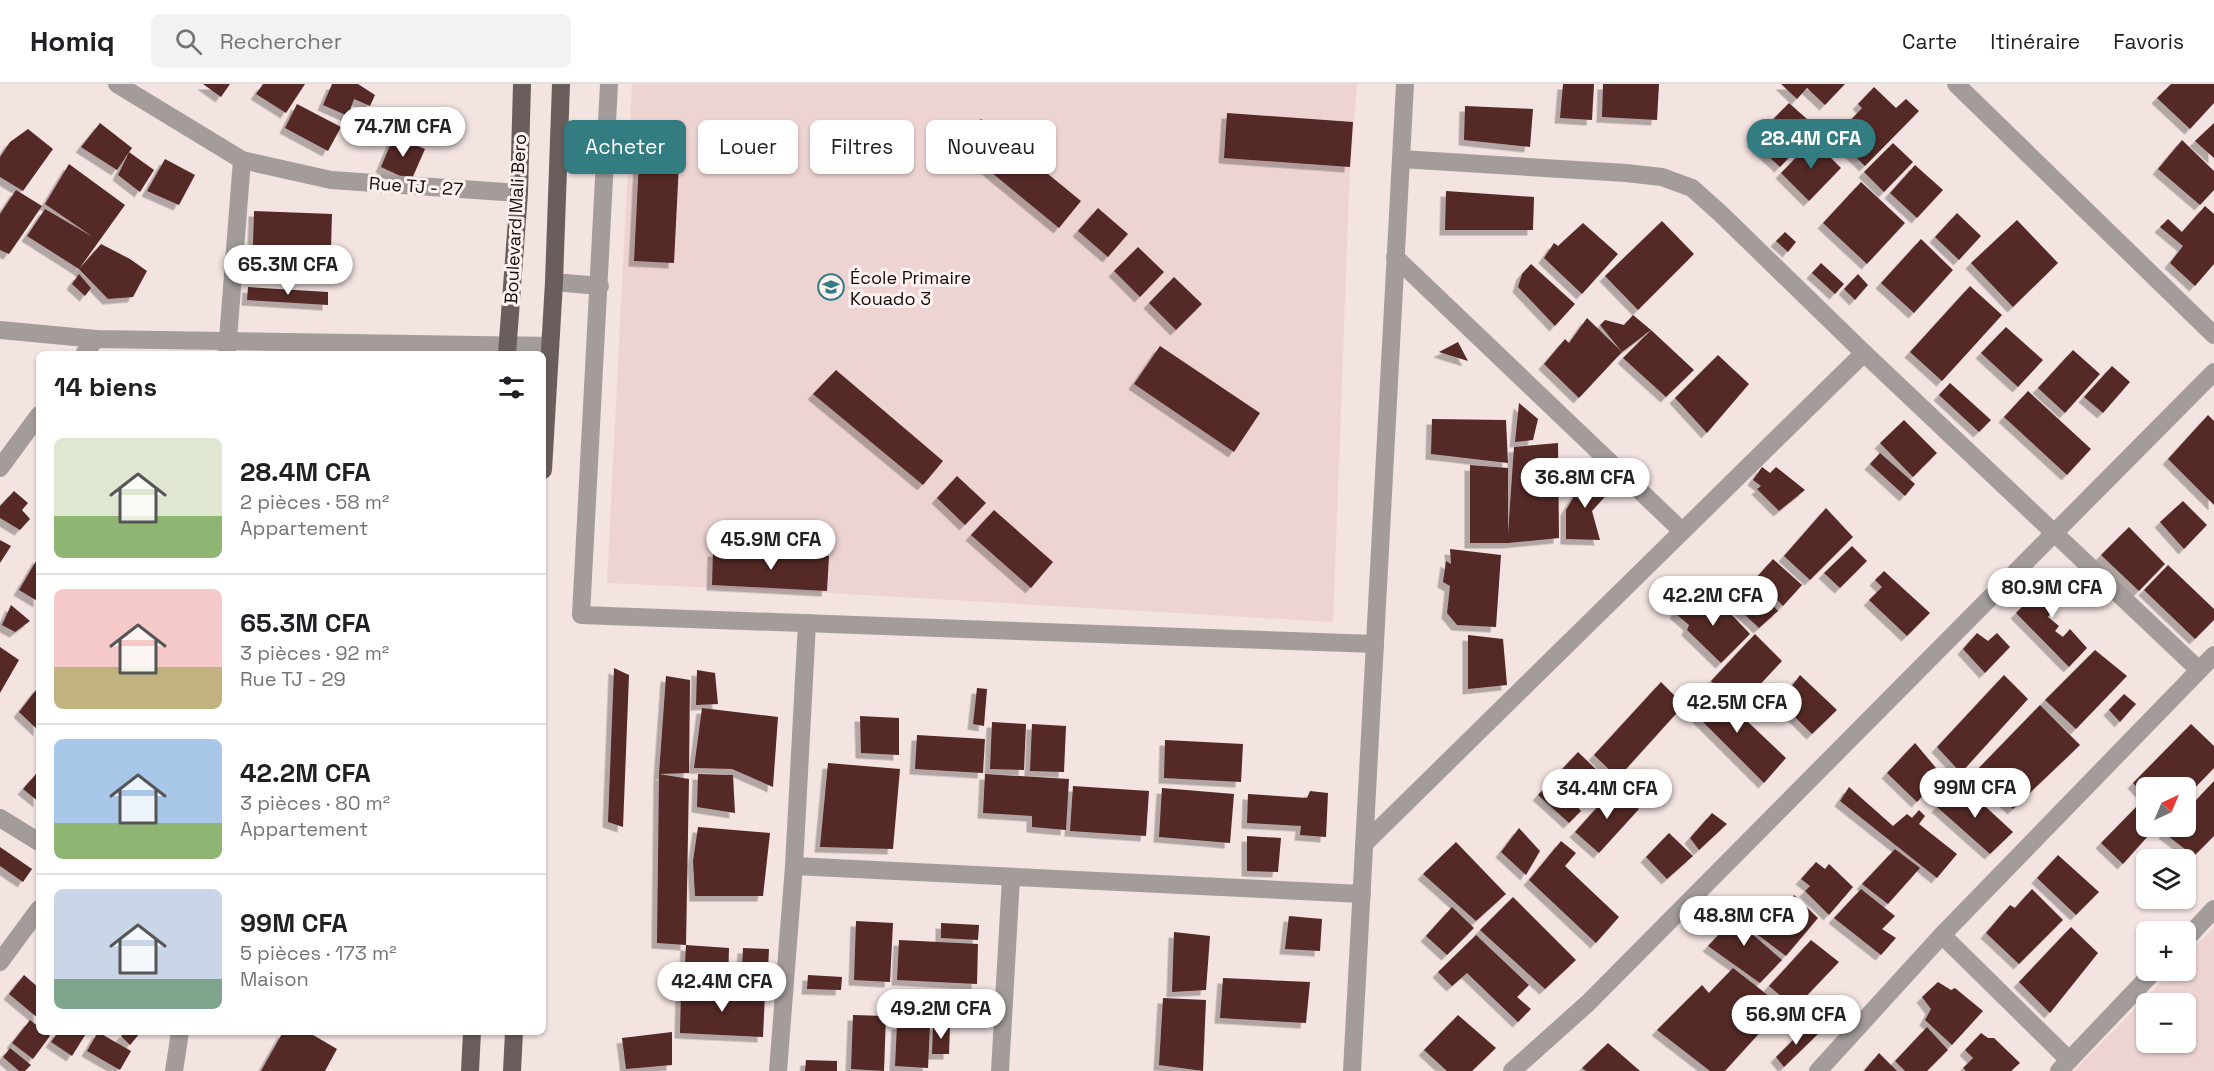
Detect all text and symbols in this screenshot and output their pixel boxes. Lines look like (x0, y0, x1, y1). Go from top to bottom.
search box (151, 14, 571, 68)
text: Homiq (30, 23, 115, 59)
icon: search (172, 25, 205, 58)
text: Rechercher (220, 27, 342, 55)
text: Carte (1902, 28, 1957, 55)
text: Itinéraire (1990, 28, 2080, 55)
text: Favoris (2113, 28, 2184, 55)
pin: 74.7M CFA (334, 107, 472, 158)
text: 74.7M CFA (354, 113, 452, 139)
pin: 28.4M CFA (1742, 119, 1880, 170)
chip: Acheter (564, 120, 686, 174)
chip: Louer (698, 120, 798, 174)
chip: Filtres (810, 120, 914, 174)
chip: Nouveau (926, 120, 1056, 174)
text: 28.4M CFA (1761, 125, 1861, 151)
street label: Boulevard Mali Bero (499, 133, 531, 305)
street label: Rue TJ - 27 (368, 171, 464, 201)
pin: 65.3M CFA (219, 245, 357, 296)
text: 65.3M CFA (238, 251, 338, 277)
place label: École Primaire Kouado 3 (850, 266, 971, 310)
school or university icon: École Primaire Kouado 3 (816, 272, 846, 302)
text: 14 biens (54, 370, 157, 404)
icon: filters (495, 371, 528, 404)
text: 28.4M CFA (240, 455, 371, 489)
pin: 36.8M CFA (1516, 458, 1654, 509)
icon: home (102, 462, 174, 534)
text: 36.8M CFA (1535, 464, 1635, 490)
text: 2 pièces · 58 m² (240, 489, 389, 515)
text: Appartement (240, 515, 368, 541)
pin: 45.9M CFA (702, 520, 840, 571)
text: 45.9M CFA (720, 526, 822, 552)
pin: 80.9M CFA (1983, 568, 2121, 619)
text: 80.9M CFA (2001, 574, 2103, 600)
pin: 42.2M CFA (1644, 576, 1782, 627)
text: 42.2M CFA (1663, 582, 1763, 608)
text: 65.3M CFA (240, 606, 371, 640)
icon: home (102, 613, 174, 685)
text: 3 pièces · 92 m² (240, 640, 389, 666)
text: Rue TJ - 29 (240, 666, 346, 692)
pin: 42.5M CFA (1668, 683, 1806, 734)
text: 42.5M CFA (1687, 689, 1787, 715)
text: 42.2M CFA (240, 756, 371, 790)
icon: home (102, 763, 174, 835)
pin: 99M CFA (1920, 768, 2030, 819)
pin: 34.4M CFA (1538, 769, 1676, 820)
text: 99M CFA (1934, 774, 2016, 800)
text: 34.4M CFA (1556, 775, 1658, 801)
north arrow (2136, 777, 2196, 837)
map controls (2136, 777, 2196, 1053)
text: 3 pièces · 80 m² (240, 790, 390, 816)
text: Appartement (240, 816, 368, 842)
button: layers (2136, 849, 2196, 909)
pin: 48.8M CFA (1675, 896, 1813, 947)
text: 48.8M CFA (1694, 902, 1794, 928)
text: 99M CFA (240, 906, 348, 940)
icon: home (102, 913, 174, 985)
button: + (2136, 921, 2196, 981)
text: 5 pièces · 173 m² (240, 940, 396, 966)
pin: 42.4M CFA (653, 962, 791, 1013)
text: Maison (240, 966, 309, 992)
text: 42.4M CFA (671, 968, 773, 994)
pin: 49.2M CFA (872, 989, 1010, 1040)
button: − (2136, 993, 2196, 1053)
text: 49.2M CFA (891, 995, 991, 1021)
pin: 56.9M CFA (1727, 995, 1865, 1046)
text: 56.9M CFA (1746, 1001, 1846, 1027)

